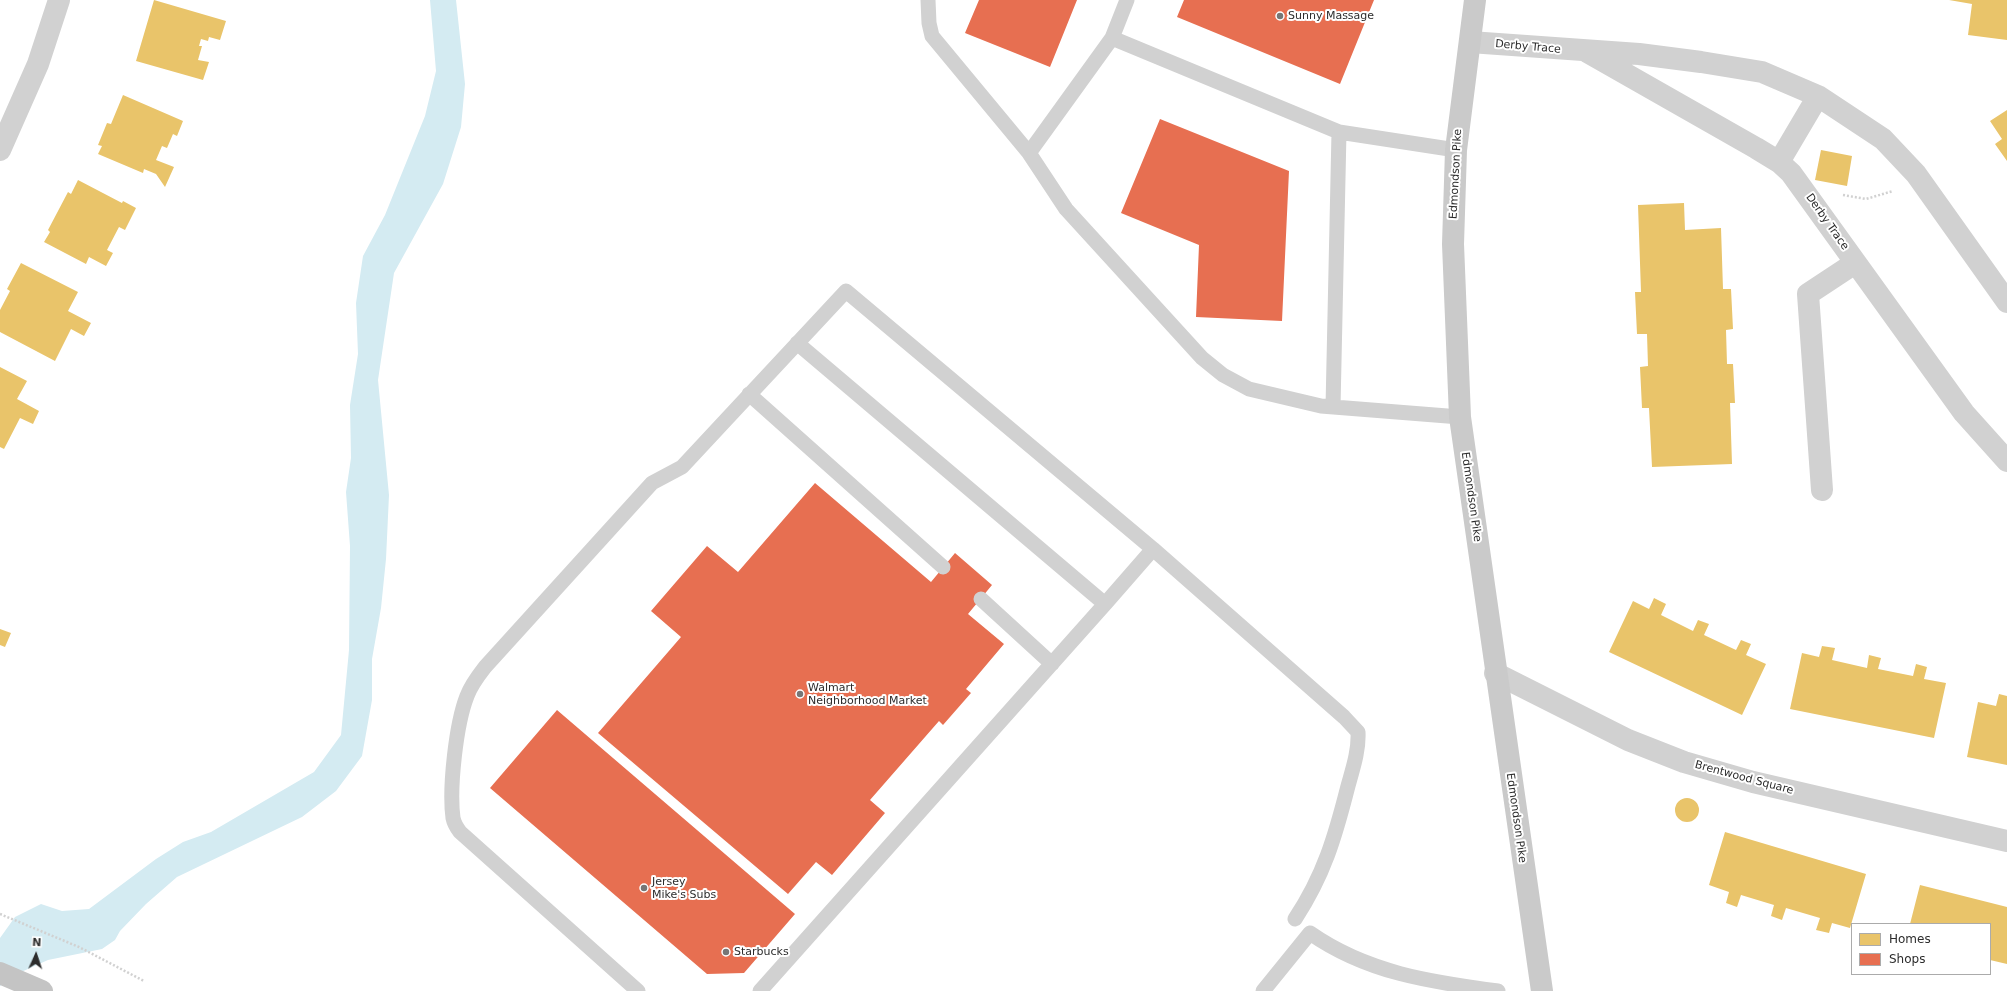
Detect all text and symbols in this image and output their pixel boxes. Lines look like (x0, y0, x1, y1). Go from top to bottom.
place label: Sunny Massage (1288, 9, 1374, 23)
marker: Sunny Massage (1275, 11, 1285, 21)
street label: Derby Trace (1495, 38, 1561, 56)
street label: Edmondson Pike (1447, 128, 1465, 220)
street label: Derby Trace (1803, 191, 1851, 253)
street label: Edmondson Pike (1458, 451, 1484, 543)
place label: Walmart Neighborhood Market (808, 681, 927, 707)
marker: Walmart Neighborhood Market (795, 689, 805, 699)
street label: Brentwood Square (1693, 758, 1795, 798)
street label: Edmondson Pike (1503, 772, 1529, 864)
place label: Jersey Mike's Subs (652, 875, 716, 901)
marker: Jersey Mike's Subs (639, 883, 649, 893)
legend (1851, 923, 1991, 975)
text: Homes (1889, 932, 1931, 946)
north arrow (16, 935, 56, 975)
text: N (32, 936, 42, 949)
place label: Starbucks (734, 945, 789, 959)
marker: Starbucks (721, 947, 731, 957)
text: Shops (1889, 952, 1925, 966)

